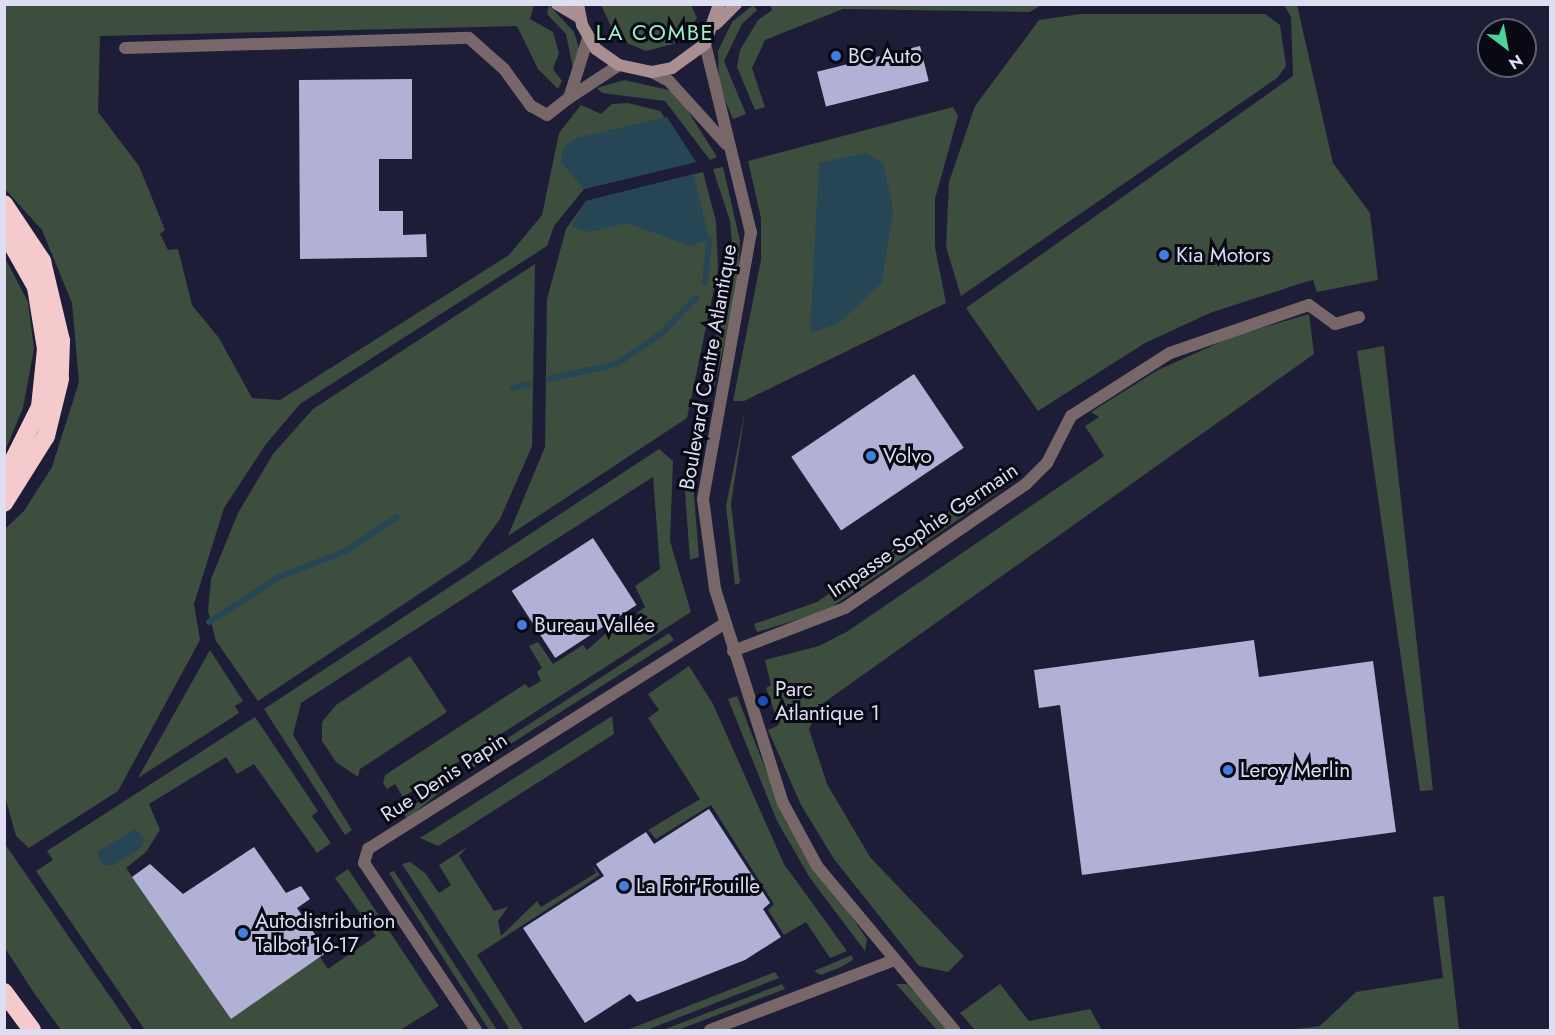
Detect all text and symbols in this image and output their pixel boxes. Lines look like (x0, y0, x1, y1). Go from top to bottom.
north arrow (1477, 18, 1537, 78)
district label: LA COMBE (596, 20, 714, 46)
place label: BC Auto (848, 43, 921, 69)
marker: BC Auto (829, 49, 843, 63)
text: N (1504, 49, 1527, 75)
street label: Boulevard Centre Atlantique (674, 242, 742, 492)
place label: Kia Motors (1176, 242, 1270, 268)
marker: Kia Motors (1157, 248, 1171, 262)
place label: Volvo (883, 443, 932, 469)
marker: Volvo (864, 449, 878, 463)
street label: Impasse Sophie Germain (823, 457, 1023, 603)
place label: Bureau Vallée (534, 612, 655, 638)
marker: Bureau Vallée (515, 618, 529, 632)
place label: Parc Atlantique 1 (775, 676, 880, 726)
marker: Parc Atlantique 1 (756, 694, 770, 708)
street label: Rue Denis Papin (376, 727, 512, 827)
place label: Leroy Merlin (1240, 757, 1350, 783)
marker: Leroy Merlin (1221, 763, 1235, 777)
place label: La Foir'Fouille (636, 873, 760, 899)
marker: La Foir'Fouille (617, 879, 631, 893)
place label: Autodistribution Talbot 16-17 (255, 908, 396, 958)
marker: Autodistribution Talbot 16-17 (236, 926, 250, 940)

